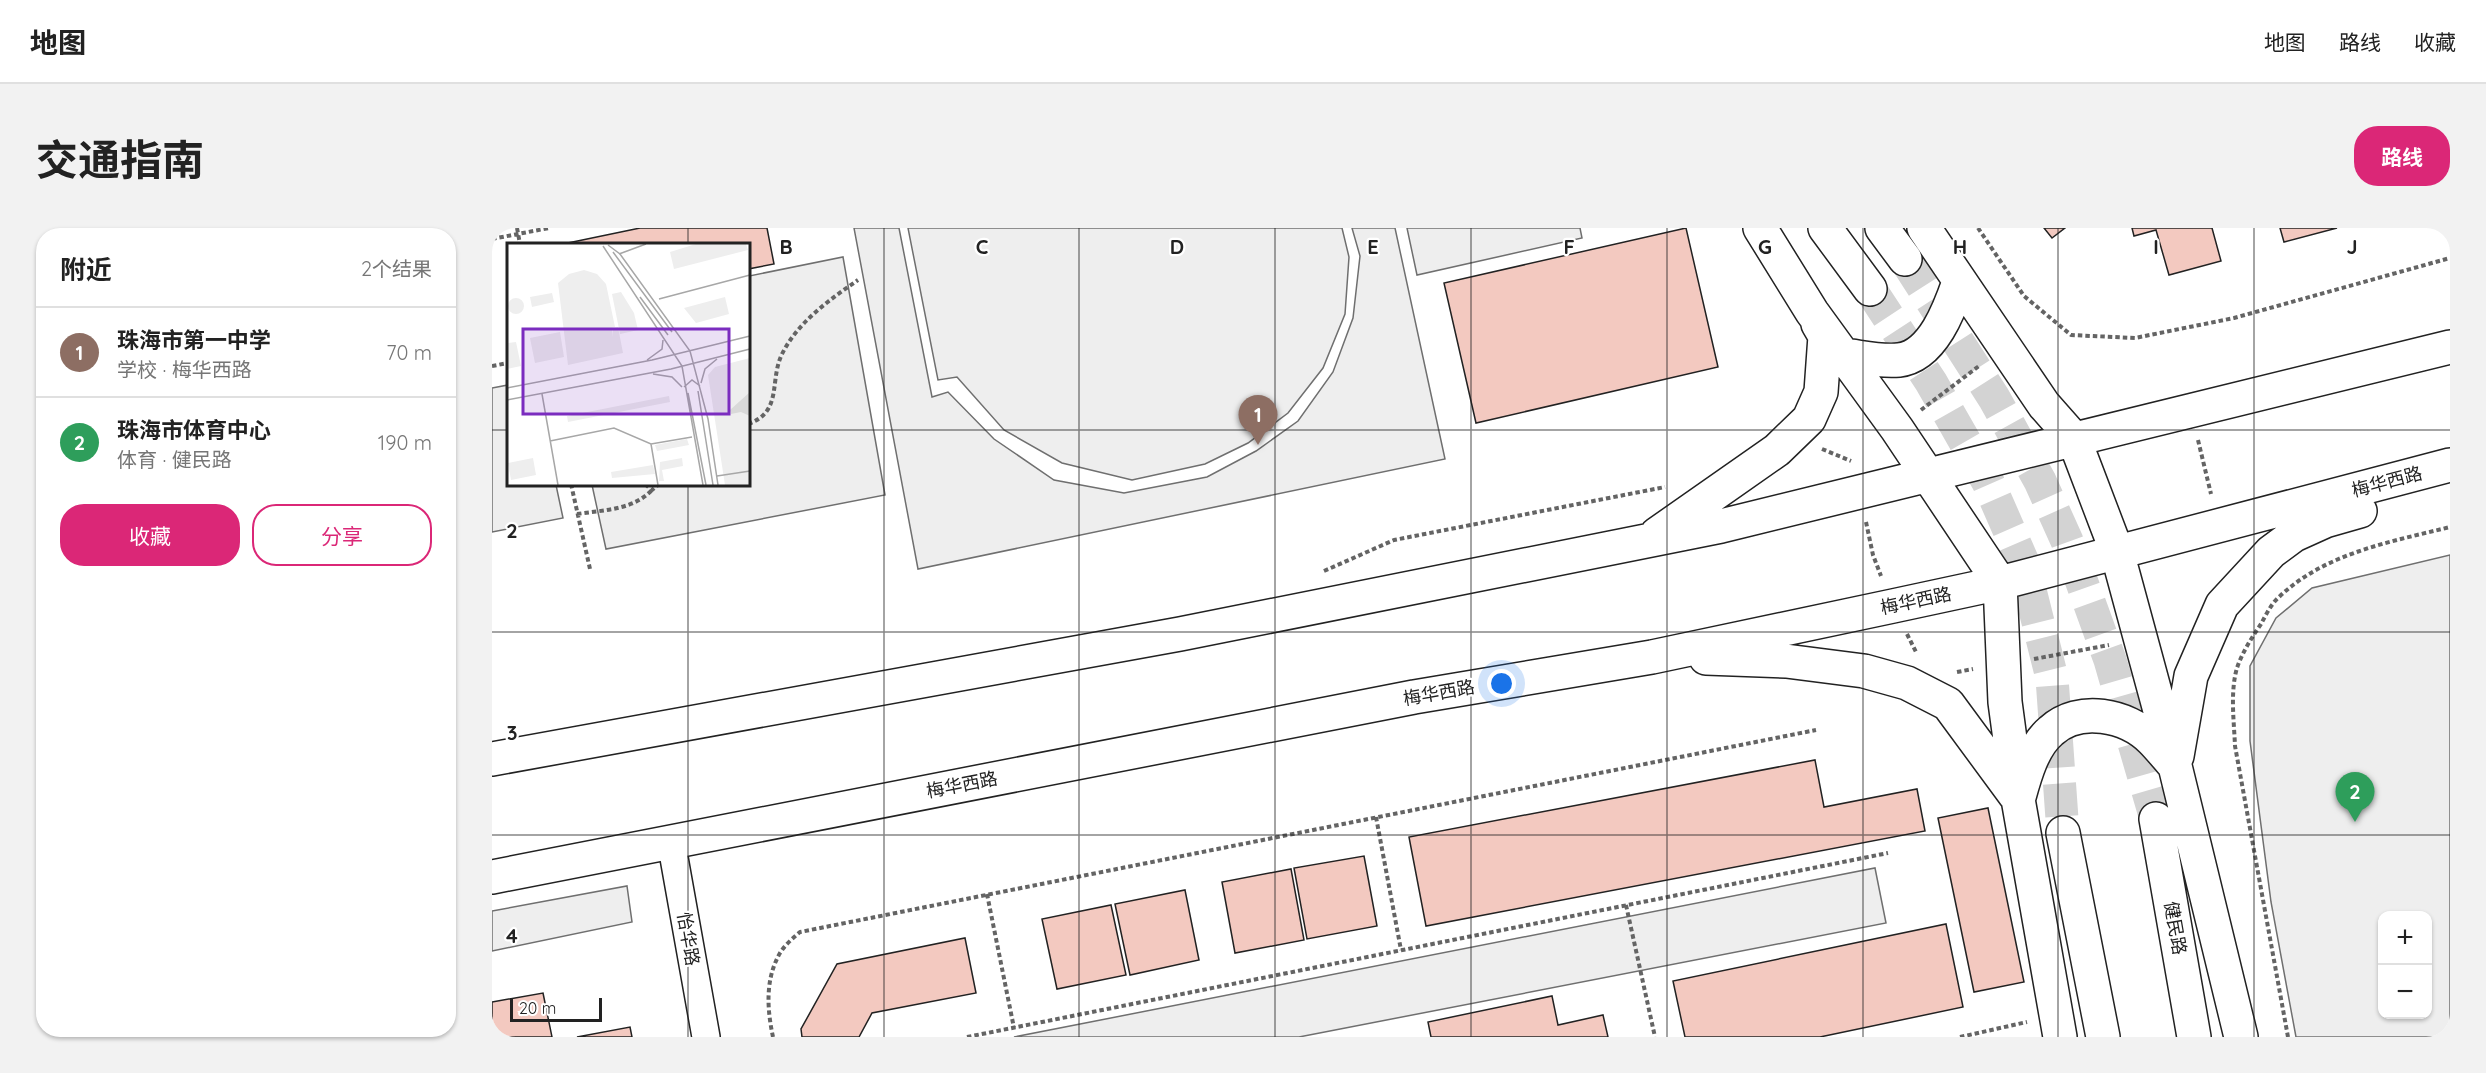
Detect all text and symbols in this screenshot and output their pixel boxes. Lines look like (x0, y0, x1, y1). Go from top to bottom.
text: 地图 (30, 25, 86, 60)
text: 地图 (2264, 29, 2306, 55)
text: 路线 (2339, 29, 2381, 55)
text: 收藏 (2414, 29, 2456, 55)
button: 路线 (2354, 126, 2450, 186)
text: 交通指南 (36, 133, 204, 186)
text: B (779, 234, 793, 259)
text: C (976, 234, 989, 259)
text: D (1170, 234, 1184, 259)
text: E (1367, 234, 1379, 259)
text: F (1563, 234, 1575, 259)
text: G (1758, 234, 1772, 259)
text: H (1953, 234, 1967, 259)
text: I (2153, 234, 2159, 259)
text: J (2346, 234, 2358, 259)
inset map (507, 243, 750, 486)
text: 附近 (60, 253, 112, 286)
text: 2个结果 (361, 256, 432, 281)
text: 珠海市第一中学 (117, 326, 271, 354)
text: 1 (76, 340, 83, 365)
text: 70 m (386, 340, 432, 365)
text: 学校 · 梅华西路 (117, 357, 252, 382)
pin: 1 (1238, 396, 1278, 445)
text: 珠海市体育中心 (117, 416, 271, 444)
text: 2 (74, 430, 85, 455)
text: 190 m (378, 430, 432, 455)
text: 体育 · 健民路 (117, 447, 232, 472)
street label: 梅华西路 (2349, 461, 2425, 502)
button: 收藏 (60, 504, 240, 566)
button: 分享 (252, 504, 432, 566)
text: 2 (506, 518, 518, 543)
street label: 梅华西路 (1878, 582, 1954, 619)
your location (1487, 669, 1516, 698)
street label: 梅华西路 (1401, 675, 1476, 710)
text: 3 (507, 720, 517, 745)
street label: 梅华西路 (924, 766, 999, 803)
pin: 2 (2336, 772, 2374, 822)
street label: 健民路 (2159, 899, 2192, 956)
street label: 怡华路 (672, 910, 705, 967)
map controls (2378, 911, 2432, 1019)
button: + (2378, 911, 2432, 965)
text: 4 (506, 923, 518, 948)
button: − (2378, 965, 2432, 1019)
scale bar (510, 995, 602, 1022)
text: 20 m (519, 998, 556, 1018)

